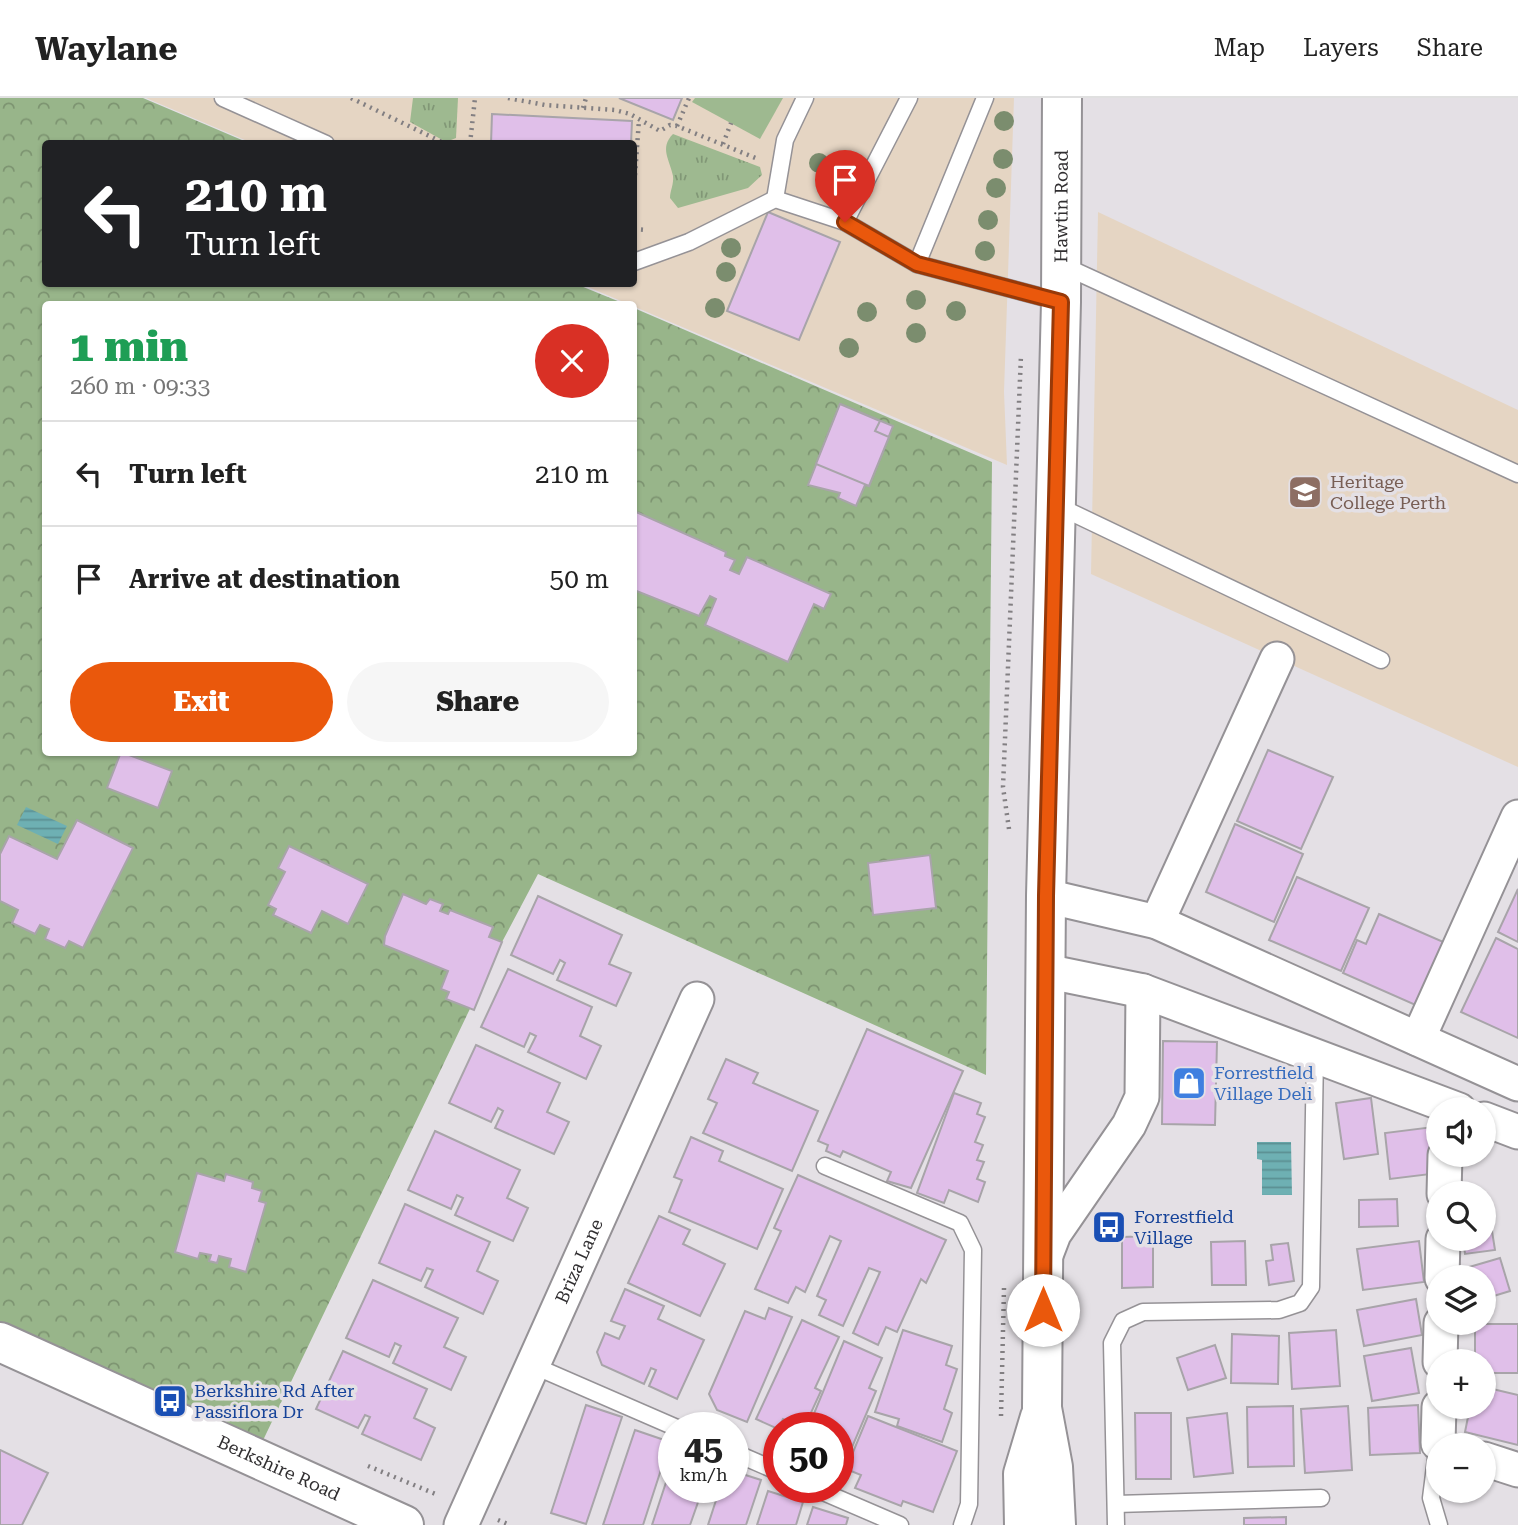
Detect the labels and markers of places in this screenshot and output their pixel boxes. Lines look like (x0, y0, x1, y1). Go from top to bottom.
pin (815, 150, 875, 222)
place label: Heritage College Perth (1330, 471, 1447, 513)
school or university icon: Heritage College Perth (1286, 473, 1324, 511)
place label: Forrestfield Village Deli (1214, 1062, 1314, 1104)
shop icon: Forrestfield Village Deli (1170, 1064, 1208, 1102)
place label: Forrestfield Village (1134, 1206, 1234, 1248)
bus stop icon: Forrestfield Village (1090, 1208, 1128, 1246)
place label: Berkshire Rd After Passiflora Dr (194, 1380, 354, 1422)
bus stop icon: Berkshire Rd After Passiflora Dr (151, 1382, 189, 1420)

